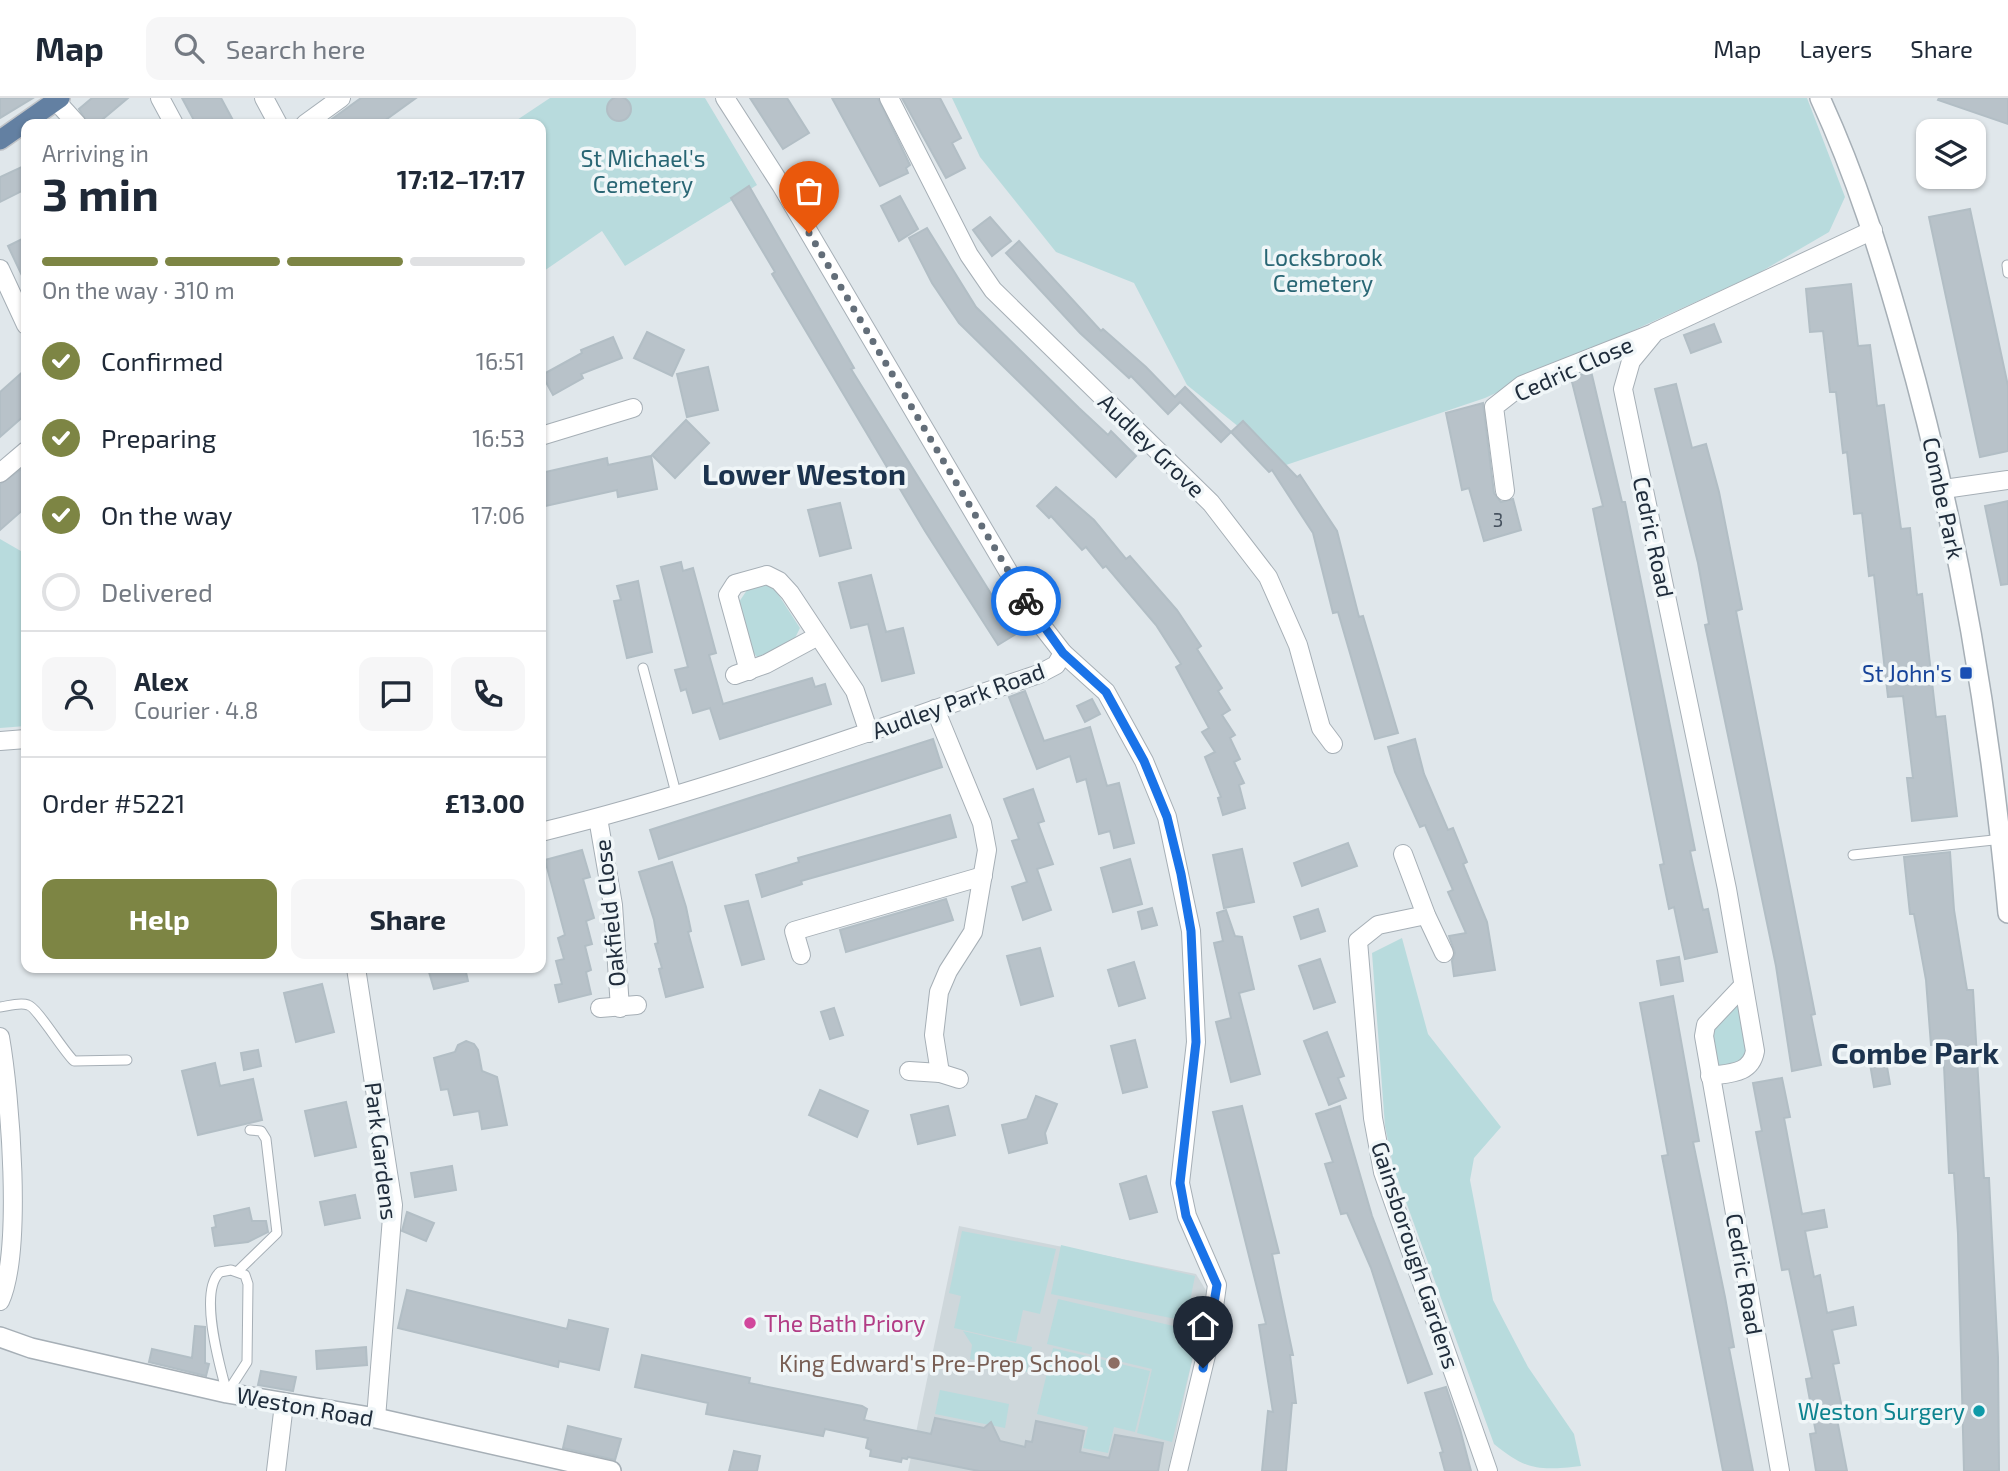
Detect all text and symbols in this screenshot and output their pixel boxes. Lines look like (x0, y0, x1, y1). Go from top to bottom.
search box (146, 17, 636, 80)
text: Map (35, 28, 104, 68)
icon: search (170, 29, 208, 67)
text: Search here (226, 33, 365, 64)
text: Map (1713, 34, 1761, 63)
text: Layers (1799, 34, 1872, 63)
text: Share (1910, 34, 1973, 63)
map controls (1916, 119, 1986, 189)
button: layers (1916, 119, 1986, 189)
text: Arriving in (42, 139, 149, 167)
park label: St Michael's Cemetery (581, 144, 705, 198)
pin (779, 161, 839, 233)
text: 17:12–17:17 (397, 163, 525, 194)
text: 3 min (42, 165, 159, 220)
icon: bag (790, 172, 828, 210)
park label: Locksbrook Cemetery (1263, 243, 1383, 297)
text: On the way · 310 m (42, 276, 235, 304)
street label: Cedric Close (1509, 329, 1637, 407)
icon: check (42, 342, 80, 380)
text: Confirmed (101, 345, 224, 376)
text: 16:51 (476, 347, 525, 375)
street label: Audley Grove (1093, 387, 1211, 503)
icon: check (42, 419, 80, 457)
text: Preparing (101, 422, 216, 453)
text: 16:53 (472, 424, 525, 452)
street label: Combe Park (1917, 434, 1971, 562)
district label: Lower Weston (702, 455, 906, 491)
street label: Cedric Road (1628, 474, 1680, 600)
icon: check (42, 496, 80, 534)
text: On the way (101, 499, 232, 530)
text: 17:06 (472, 501, 525, 529)
house number: 3 (1493, 508, 1503, 531)
courier (991, 566, 1061, 636)
text: Delivered (101, 576, 213, 607)
icon: bike (1007, 582, 1045, 620)
street label: Audley Park Road (868, 656, 1048, 744)
button: person (42, 657, 116, 731)
button: chat (359, 657, 433, 731)
button: phone (451, 657, 525, 731)
place label: St John's (1862, 659, 1952, 687)
text: Alex (134, 665, 189, 696)
marker: St John's (1958, 665, 1974, 681)
text: Courier · 4.8 (134, 696, 258, 724)
text: Order #5221 (42, 787, 185, 818)
text: £13.00 (445, 787, 525, 818)
street label: Oakfield Close (587, 838, 631, 988)
button: Help (42, 879, 277, 959)
button: Share (291, 879, 525, 959)
district label: Combe Park (1831, 1034, 1999, 1070)
street label: Park Gardens (360, 1081, 404, 1221)
street label: Gainsborough Gardens (1366, 1138, 1466, 1372)
street label: Cedric Road (1721, 1211, 1769, 1337)
pin (1173, 1296, 1233, 1368)
icon: home (1184, 1307, 1222, 1345)
place label: The Bath Priory (764, 1309, 925, 1337)
marker: The Bath Priory (742, 1315, 758, 1331)
place label: King Edward's Pre-Prep School (779, 1349, 1100, 1377)
marker: King Edward's Pre-Prep School (1106, 1355, 1122, 1371)
street label: Weston Road (234, 1380, 376, 1432)
place label: Weston Surgery (1798, 1397, 1965, 1425)
marker: Weston Surgery (1971, 1403, 1987, 1419)

